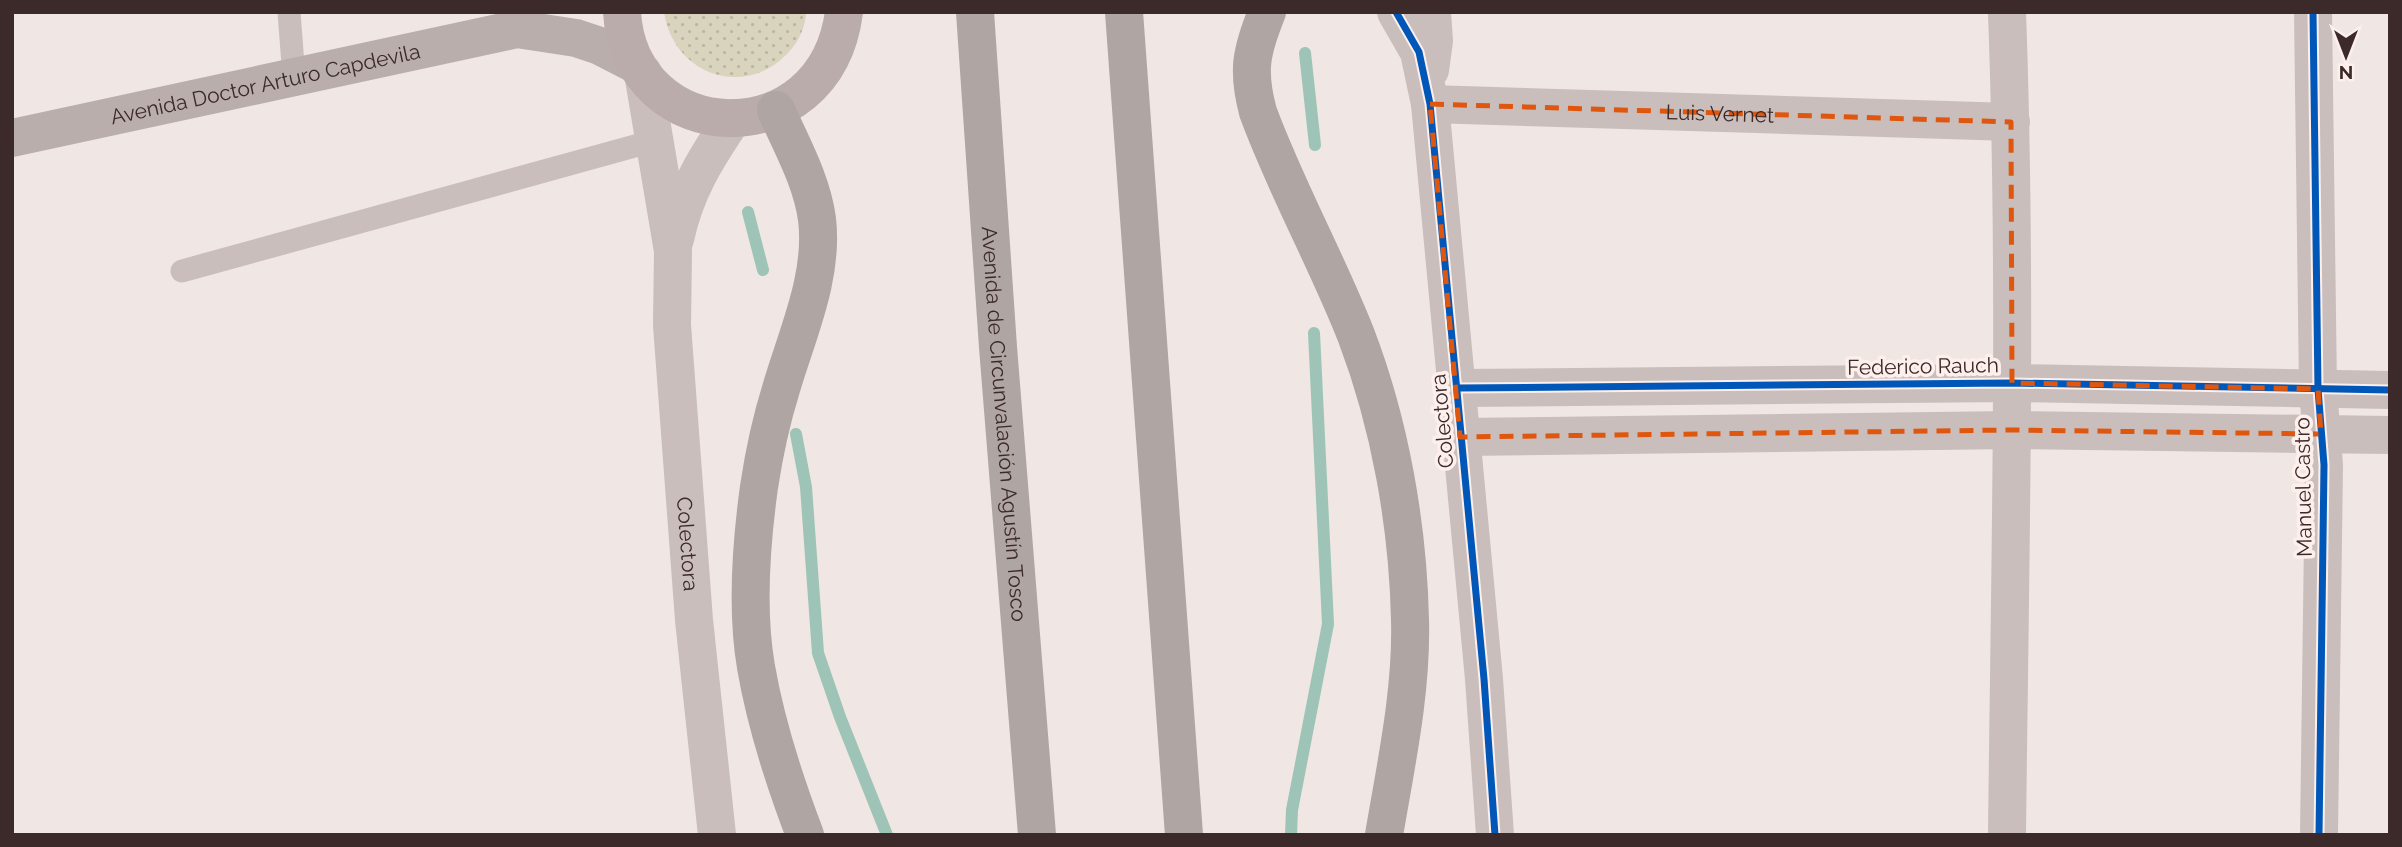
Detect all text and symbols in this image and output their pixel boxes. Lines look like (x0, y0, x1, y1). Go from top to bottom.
north arrow (2311, 21, 2381, 91)
street label: Avenida Doctor Arturo Capdevila (108, 38, 422, 129)
text: N (2339, 62, 2353, 84)
street label: Luis Vernet (1665, 99, 1774, 127)
street label: Avenida de Circunvalación Agustín Tosco (977, 225, 1032, 623)
street label: Federico Rauch (1847, 352, 1999, 380)
street label: Colectora (1425, 373, 1459, 469)
street label: Manuel Castro (2289, 417, 2317, 557)
street label: Colectora (672, 496, 704, 592)

